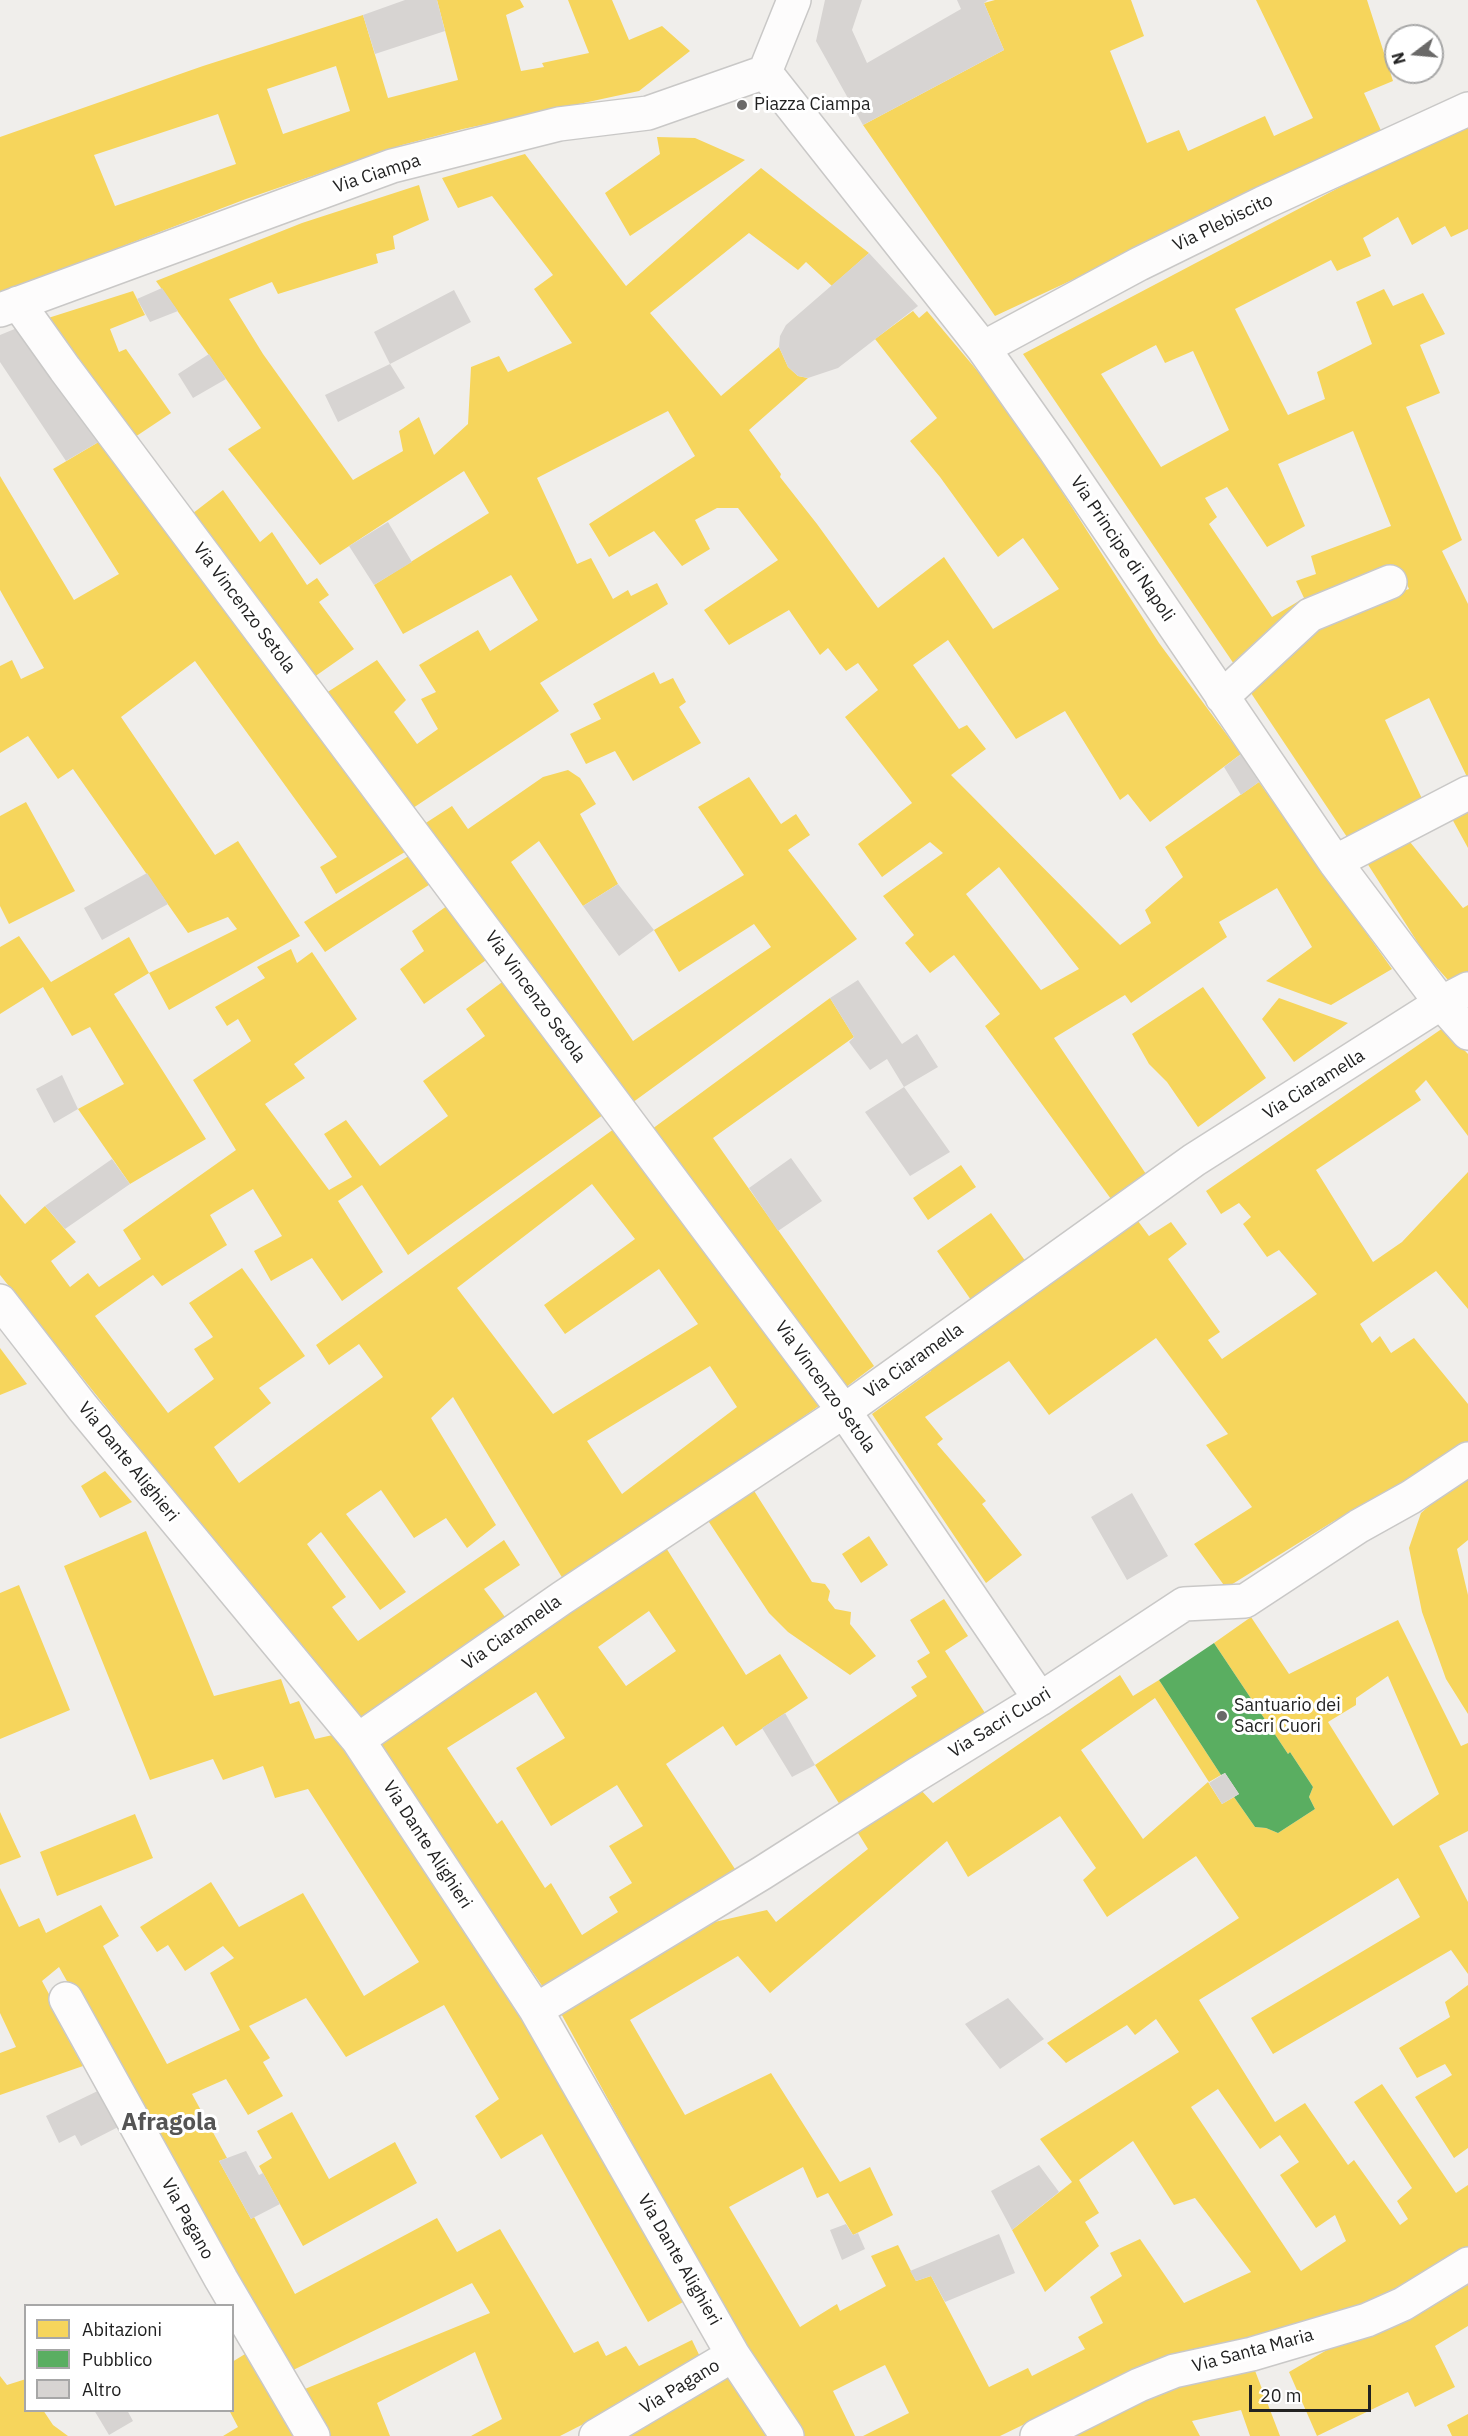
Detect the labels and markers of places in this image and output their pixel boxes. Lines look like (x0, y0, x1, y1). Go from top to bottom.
place label: Piazza Ciampa (754, 94, 871, 116)
marker: Piazza Ciampa (735, 98, 749, 112)
place label: Santuario dei Sacri Cuori (1234, 1695, 1341, 1738)
marker: Santuario dei Sacri Cuori (1215, 1709, 1229, 1723)

